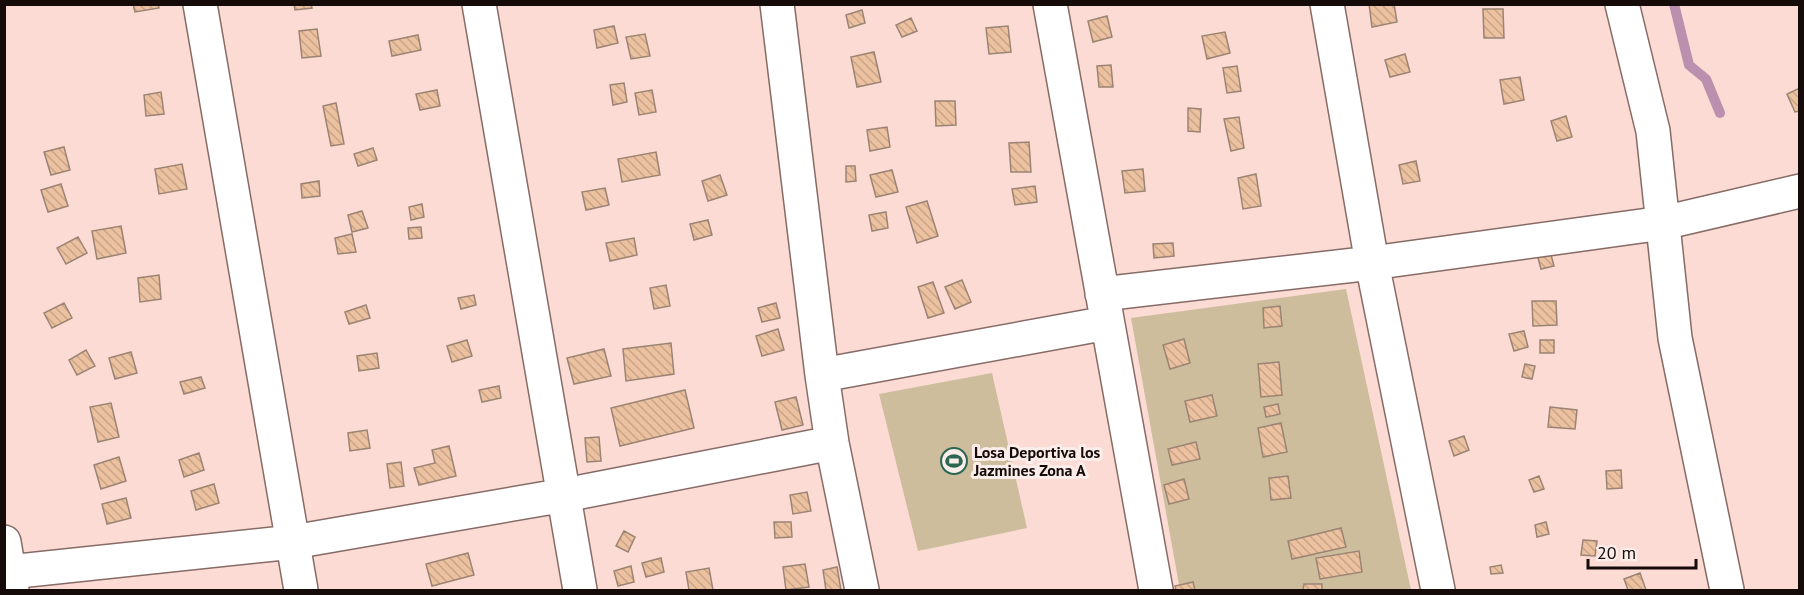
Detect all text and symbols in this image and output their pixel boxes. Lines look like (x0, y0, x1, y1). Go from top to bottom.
place label: Losa Deportiva los Jazmines Zona A (973, 442, 1101, 480)
sports icon: Losa Deportiva los Jazmines Zona A (939, 446, 969, 476)
scale bar (1588, 532, 1696, 570)
text: 20 m (1597, 541, 1636, 564)

